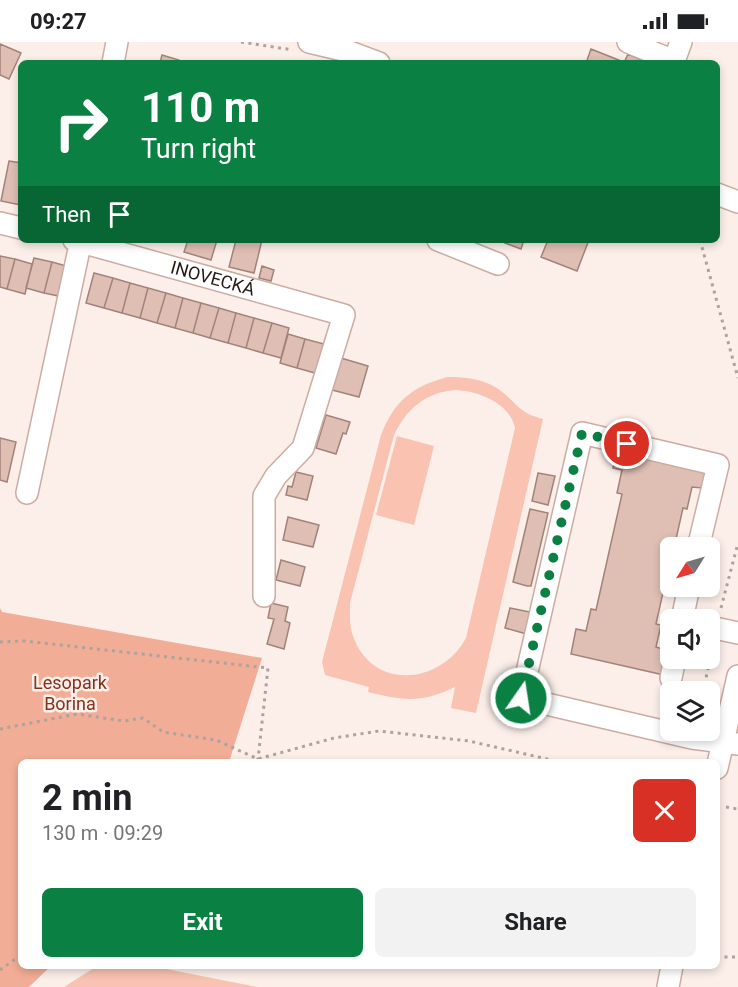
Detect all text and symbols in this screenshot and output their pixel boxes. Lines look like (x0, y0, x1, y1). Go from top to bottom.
text: 09:27 (30, 9, 87, 34)
text: 110 m (141, 83, 260, 132)
icon: right (42, 84, 120, 162)
text: Turn right (141, 133, 256, 165)
icon: arrive (103, 198, 136, 231)
text: Then (42, 202, 91, 227)
street label: INOVECKÁ (168, 256, 258, 300)
pin (601, 418, 652, 469)
icon: arrive (610, 427, 643, 460)
north arrow (660, 537, 720, 597)
map controls (660, 537, 720, 741)
button: sound (660, 609, 720, 669)
position arrow (489, 666, 553, 730)
park label: Lesopark Borina (33, 672, 108, 714)
button: layers (660, 681, 720, 741)
text: 2 min (42, 777, 133, 819)
button: close (633, 779, 696, 842)
text: 130 m · 09:29 (42, 821, 163, 845)
button: Exit (42, 888, 363, 957)
button: Share (375, 888, 696, 957)

